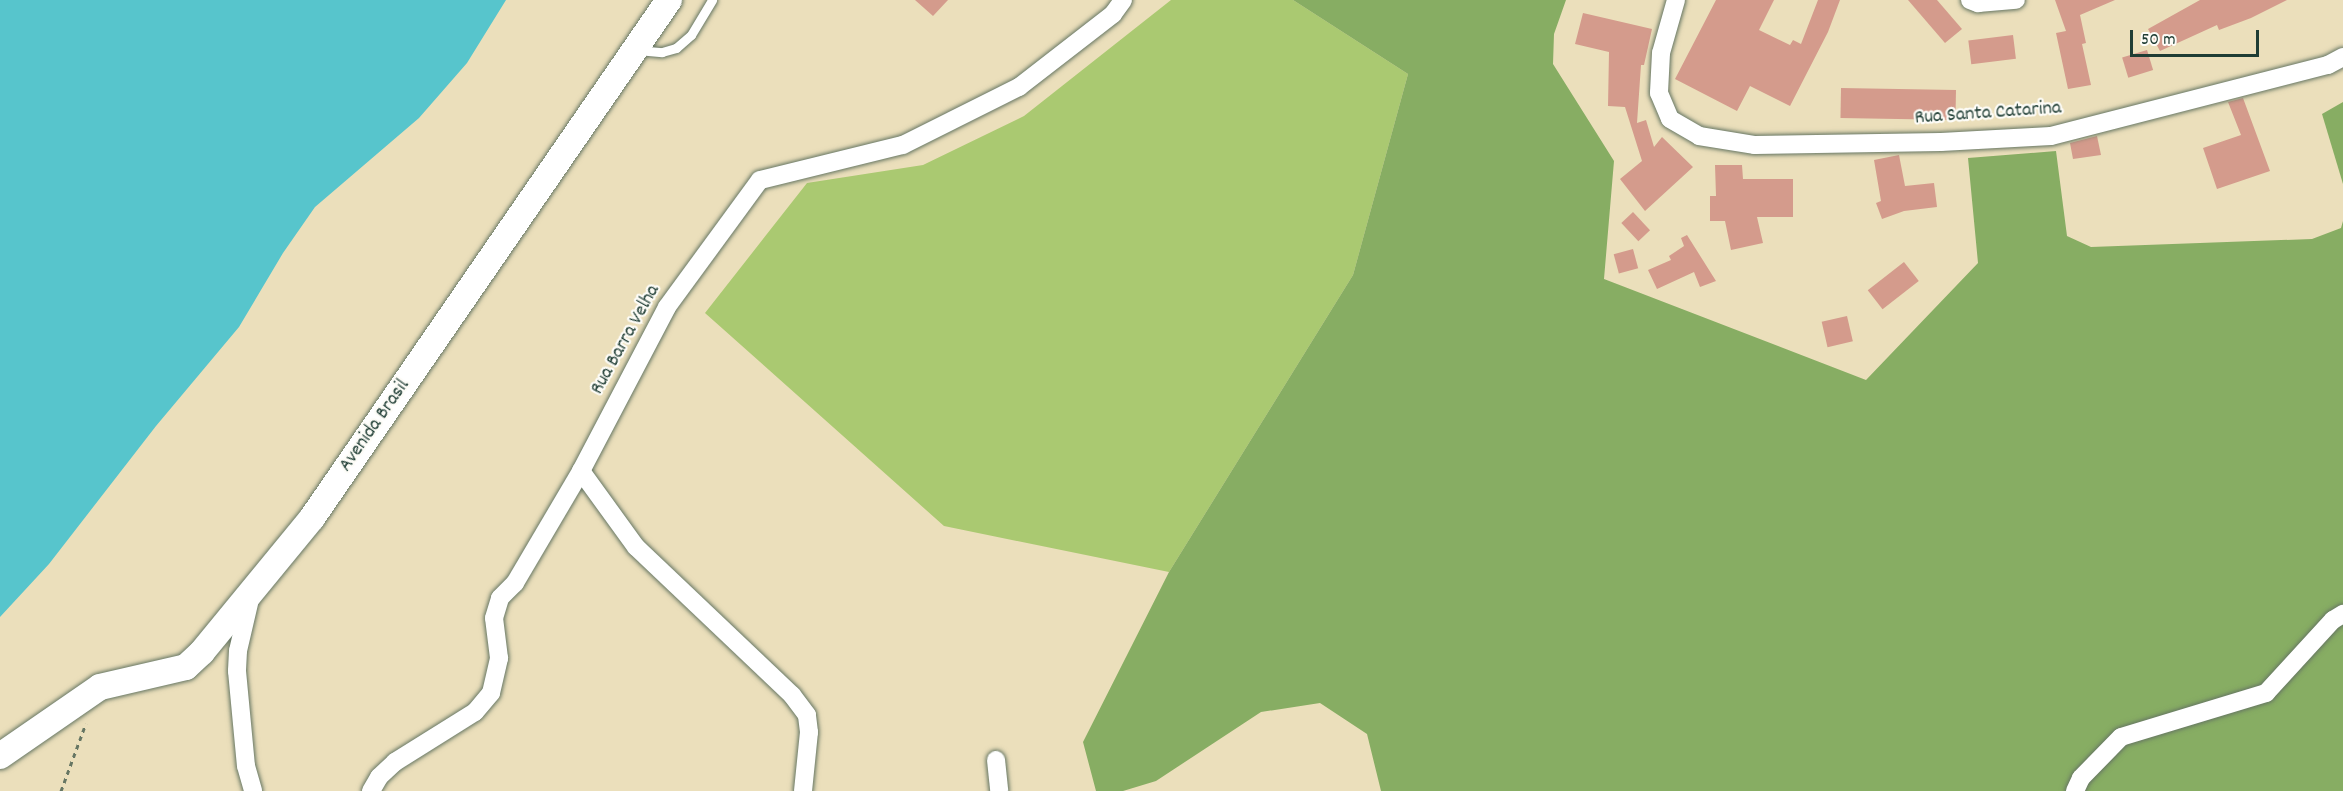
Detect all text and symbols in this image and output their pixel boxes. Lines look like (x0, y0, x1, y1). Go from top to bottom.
scale bar (2133, 18, 2262, 56)
text: 50 m (2141, 28, 2176, 53)
street label: Rua Santa Catarina (1914, 97, 2062, 131)
street label: Rua Barra Velha (586, 281, 666, 399)
street label: Avenida Brasil (334, 375, 416, 477)

